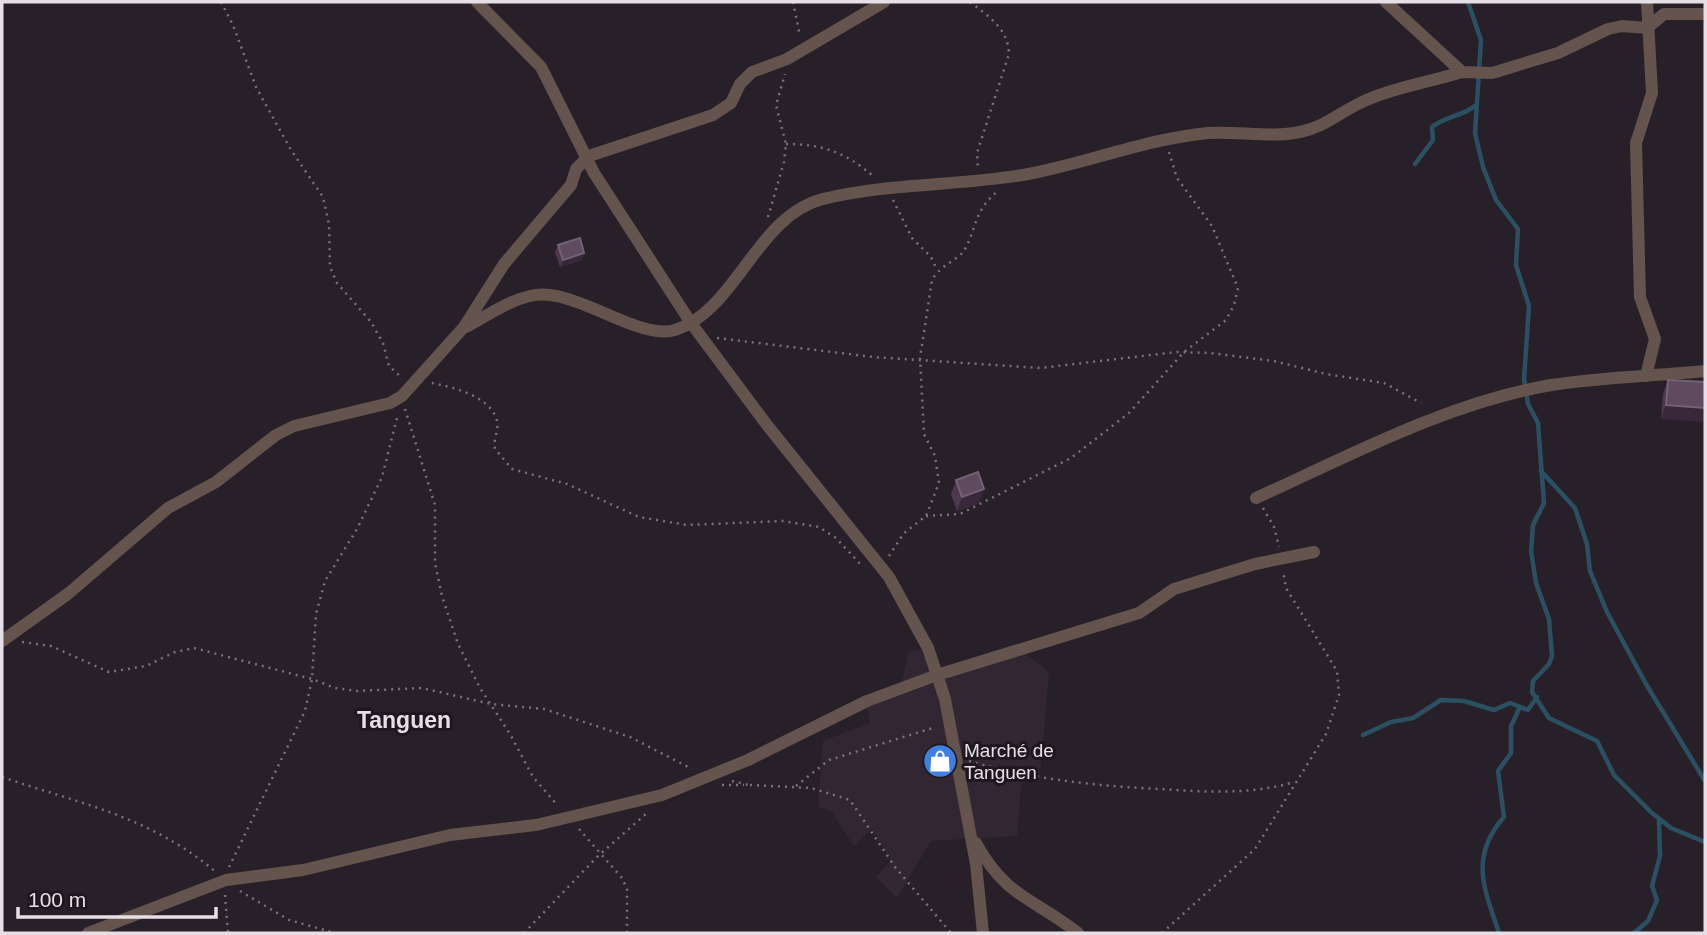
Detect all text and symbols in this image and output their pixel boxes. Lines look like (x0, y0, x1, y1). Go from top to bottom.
district label: Tanguen (357, 707, 451, 733)
place label: Marché de Tanguen (964, 740, 1054, 783)
shop icon: Marché de Tanguen (921, 742, 959, 780)
scale bar (18, 876, 215, 920)
text: 100 m (28, 888, 86, 911)

